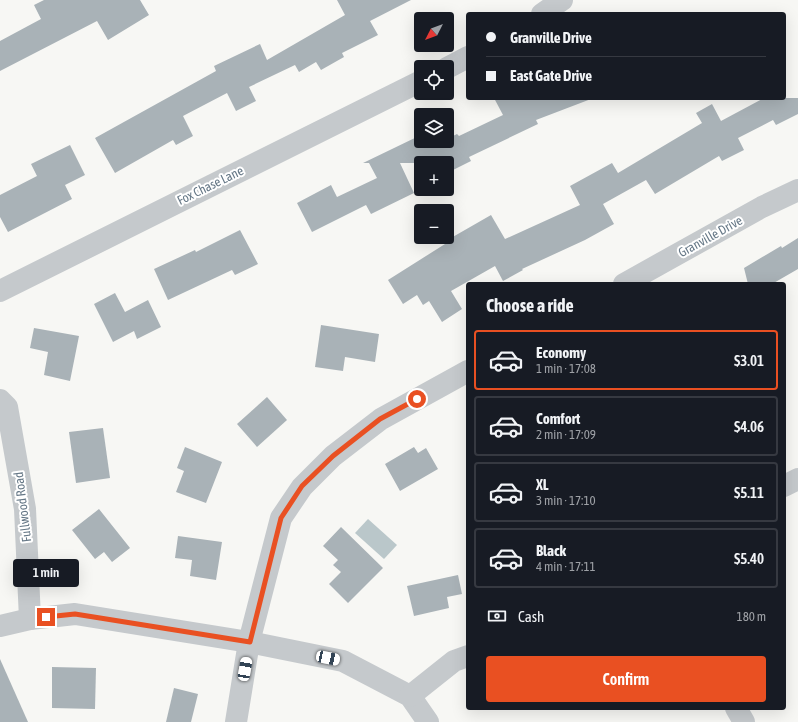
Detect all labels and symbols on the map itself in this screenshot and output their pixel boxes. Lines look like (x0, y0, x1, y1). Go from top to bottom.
north arrow (414, 12, 454, 52)
street label: Fox Chase Lane (175, 163, 246, 208)
street label: Granville Drive (676, 213, 745, 260)
route start (408, 390, 426, 408)
street label: Fullwood Road (11, 471, 34, 543)
callout: 1 min (13, 559, 79, 587)
route end (37, 608, 55, 626)
car (315, 650, 341, 666)
car (237, 656, 253, 682)

